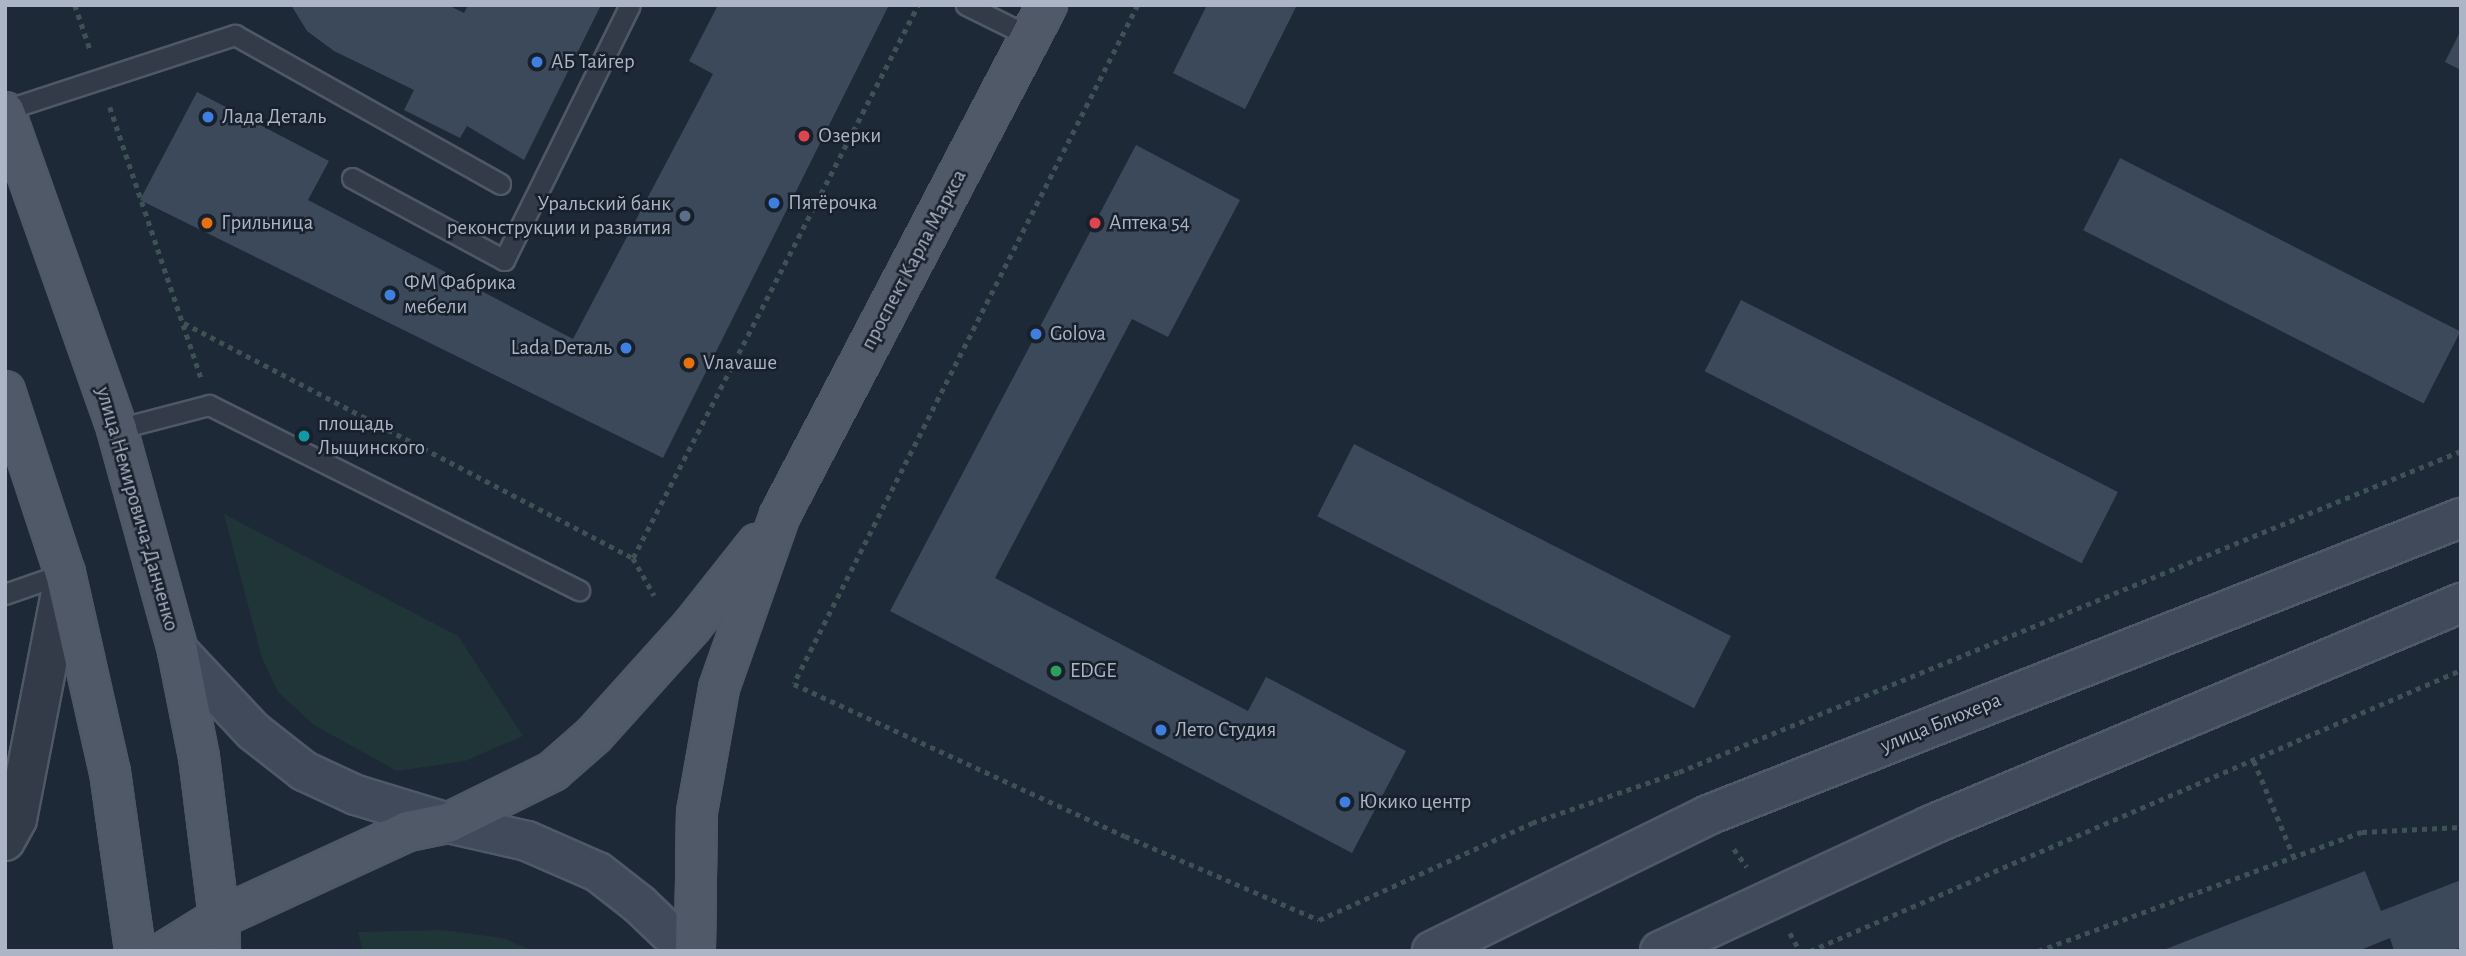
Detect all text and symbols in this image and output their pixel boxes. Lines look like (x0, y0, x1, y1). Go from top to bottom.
place label: АБ Тайгер (551, 49, 635, 75)
marker: АБ Тайгер (529, 54, 545, 70)
place label: Лада Деталь (222, 104, 326, 130)
marker: Лада Деталь (200, 109, 216, 125)
place label: Озерки (818, 123, 881, 149)
marker: Озерки (796, 128, 812, 144)
street label: проспект Карла Маркса (856, 166, 972, 354)
place label: Пятёрочка (788, 190, 877, 216)
place label: Уральский банк реконструкции и развития (447, 191, 671, 241)
marker: Пятёрочка (766, 195, 782, 211)
marker: Уральский банк реконструкции и развития (677, 208, 693, 224)
place label: Грильница (221, 210, 313, 236)
place label: Аптека 54 (1109, 210, 1190, 236)
marker: Грильница (199, 215, 215, 231)
marker: Аптека 54 (1087, 215, 1103, 231)
place label: ФМ Фабрика мебели (404, 270, 516, 320)
marker: ФМ Фабрика мебели (382, 287, 398, 303)
place label: Golova (1050, 321, 1106, 347)
marker: Golova (1028, 326, 1044, 342)
place label: Lada Dеталь (511, 335, 612, 361)
marker: Lada Dеталь (618, 340, 634, 356)
place label: Vлаvаше (703, 350, 777, 376)
marker: Vлаvаше (681, 355, 697, 371)
street label: улица Немировича-Данченко (90, 384, 184, 634)
place label: площадь Лыщинского (318, 411, 425, 461)
marker: площадь Лыщинского (296, 428, 312, 444)
place label: EDGE (1070, 658, 1116, 684)
marker: EDGE (1048, 663, 1064, 679)
street label: улица Блюхера (1877, 687, 2005, 759)
place label: Лето Студия (1175, 717, 1276, 743)
marker: Лето Студия (1153, 722, 1169, 738)
place label: Юкико центр (1359, 789, 1471, 815)
marker: Юкико центр (1337, 794, 1353, 810)

